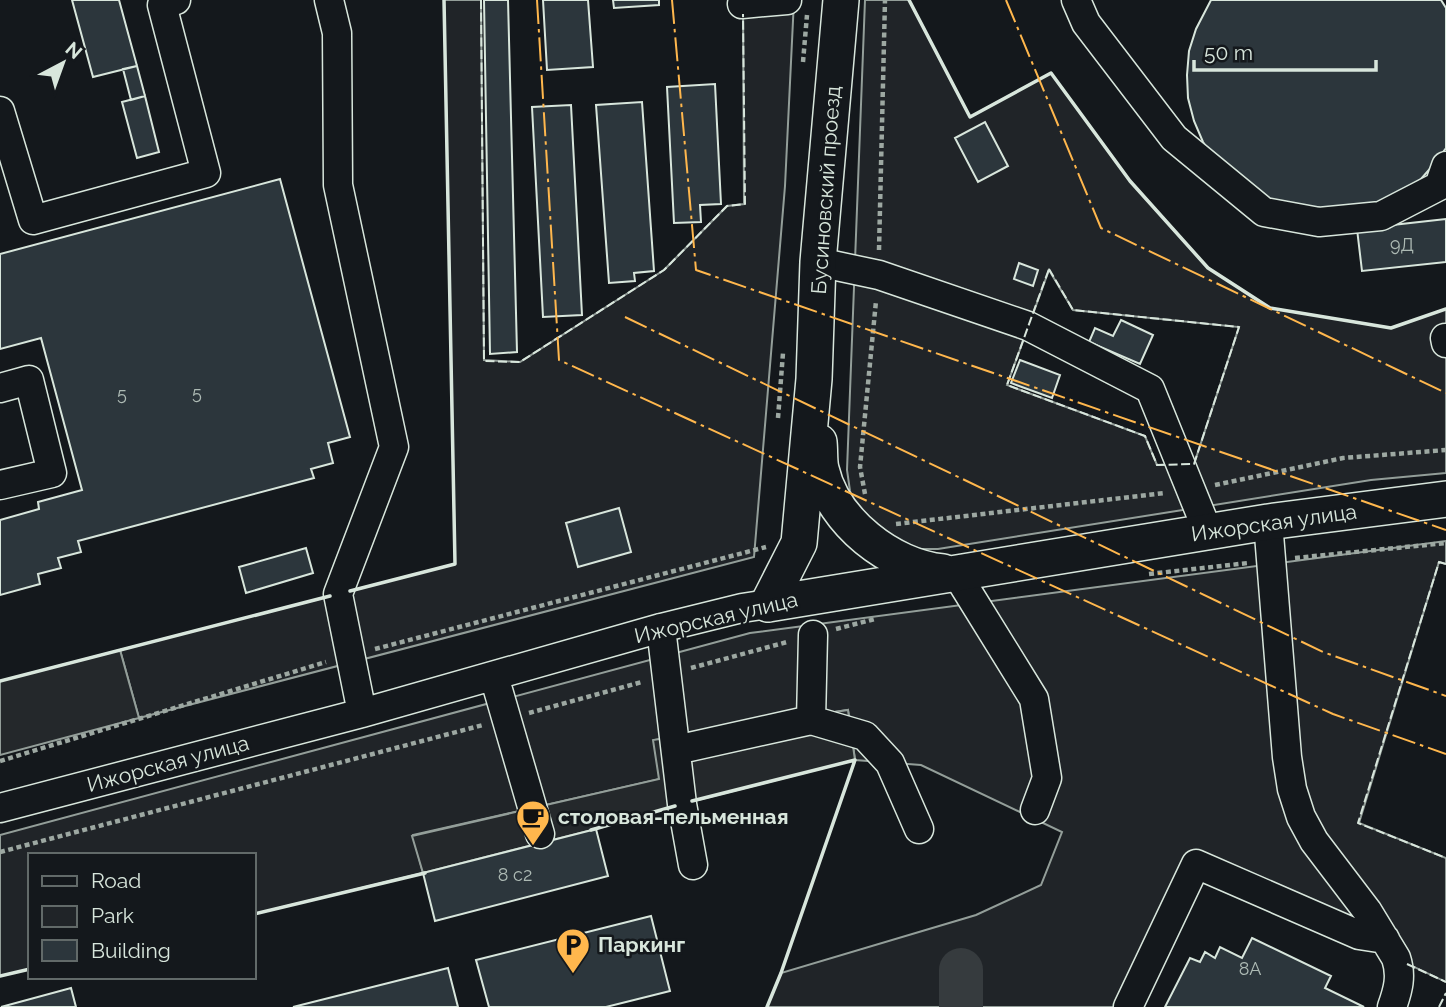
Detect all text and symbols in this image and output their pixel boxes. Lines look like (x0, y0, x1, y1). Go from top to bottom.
north arrow (28, 28, 98, 98)
scale bar (1194, 28, 1376, 72)
text: N (61, 37, 87, 63)
text: 50 m (1204, 40, 1253, 65)
street label: Бусиновский проезд (806, 85, 845, 295)
house number: 9Д (1390, 234, 1414, 255)
house number: 5 (192, 382, 202, 403)
house number: 5 (117, 383, 127, 404)
street label: Ижорская улица (1190, 499, 1358, 546)
street label: Ижорская улица (632, 587, 800, 648)
street label: Ижорская улица (84, 730, 252, 797)
cafe icon: столовая-пельменная (514, 798, 552, 847)
place label: столовая-пельменная (558, 804, 788, 829)
legend (28, 853, 256, 979)
house number: 8 с2 (498, 864, 532, 885)
text: Road (91, 868, 141, 893)
text: Park (91, 903, 134, 928)
parking icon: Паркинг (554, 926, 592, 975)
place label: Паркинг (598, 932, 685, 957)
text: Building (91, 938, 171, 963)
house number: 8А (1239, 958, 1261, 979)

